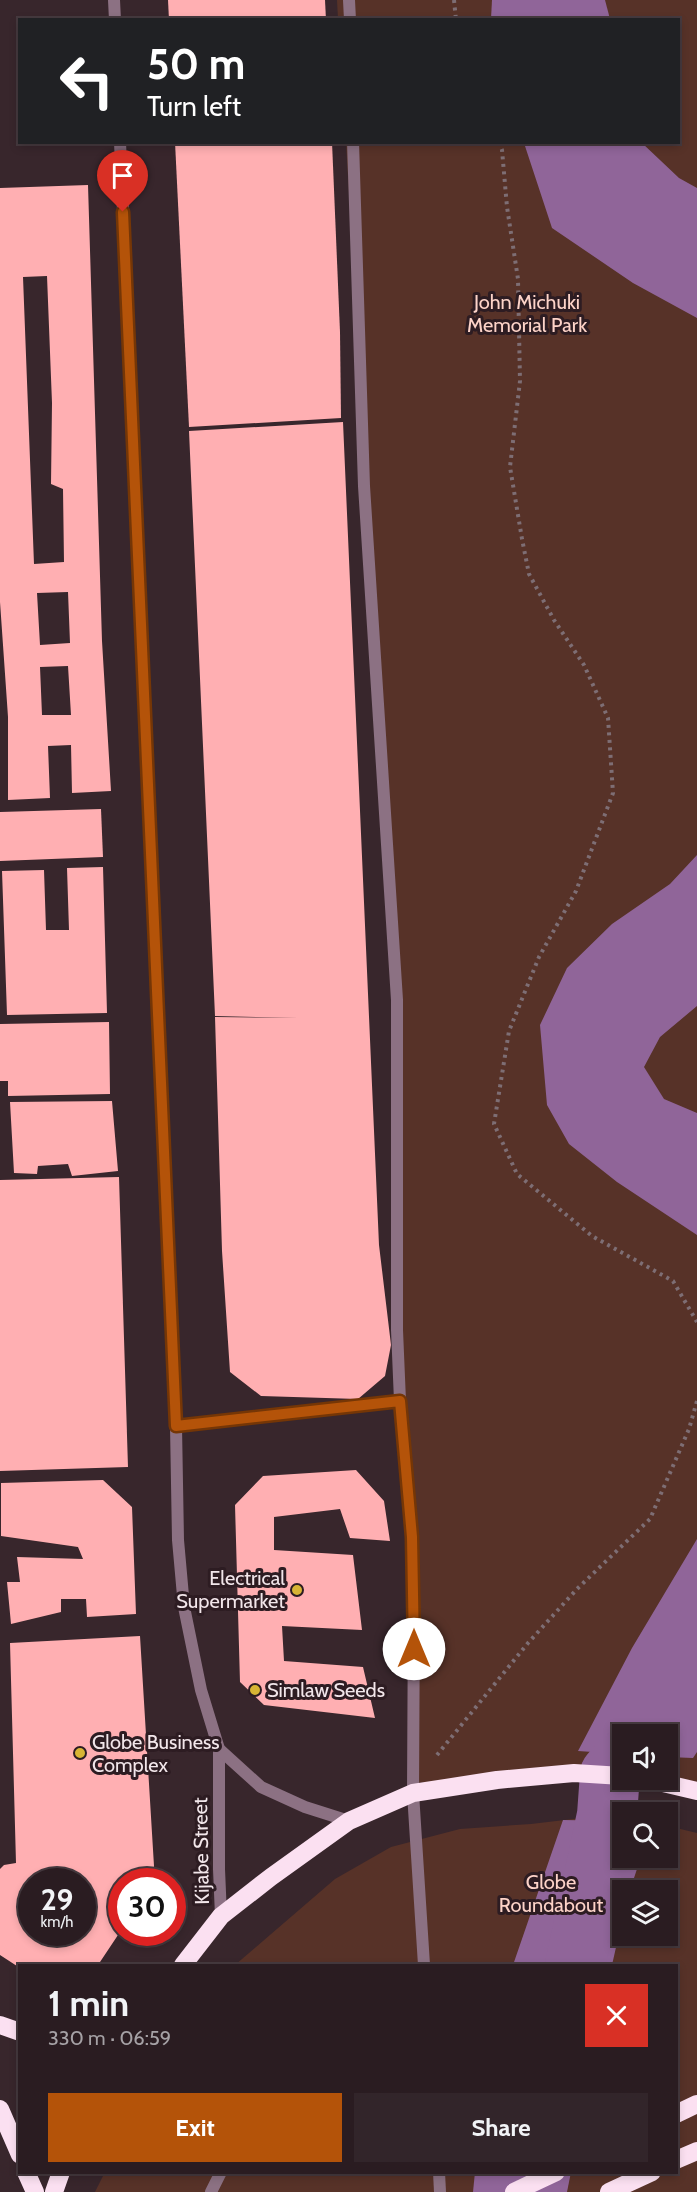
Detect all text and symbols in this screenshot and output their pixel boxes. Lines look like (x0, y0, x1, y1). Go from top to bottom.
text: 50 m (147, 38, 245, 90)
icon: left (48, 42, 126, 120)
text: Turn left (147, 90, 241, 123)
pin (97, 150, 148, 212)
icon: arrive (106, 159, 139, 192)
park label: John Michuki Memorial Park (467, 290, 587, 337)
place label: Electrical Supermarket (176, 1566, 285, 1613)
marker: Electrical Supermarket (290, 1583, 304, 1597)
position arrow (382, 1617, 446, 1681)
place label: Simlaw Seeds (267, 1678, 385, 1702)
marker: Simlaw Seeds (248, 1683, 262, 1697)
map controls (612, 1724, 678, 1946)
button: sound (612, 1724, 678, 1790)
place label: Globe Business Complex (92, 1730, 220, 1777)
marker: Globe Business Complex (73, 1746, 87, 1760)
street label: Kijabe Street (188, 1797, 214, 1905)
button: search (612, 1802, 678, 1868)
speed limit sign: 30 (108, 1868, 186, 1946)
park label: Globe Roundabout (499, 1870, 603, 1917)
button: layers (612, 1880, 678, 1946)
text: 29 (41, 1881, 73, 1918)
text: km/h (41, 1913, 73, 1931)
text: 1 min (48, 1981, 129, 2025)
button: close (585, 1984, 648, 2047)
text: 330 m · 06:59 (48, 2026, 171, 2050)
button: Exit (48, 2093, 342, 2162)
button: Share (354, 2093, 648, 2162)

